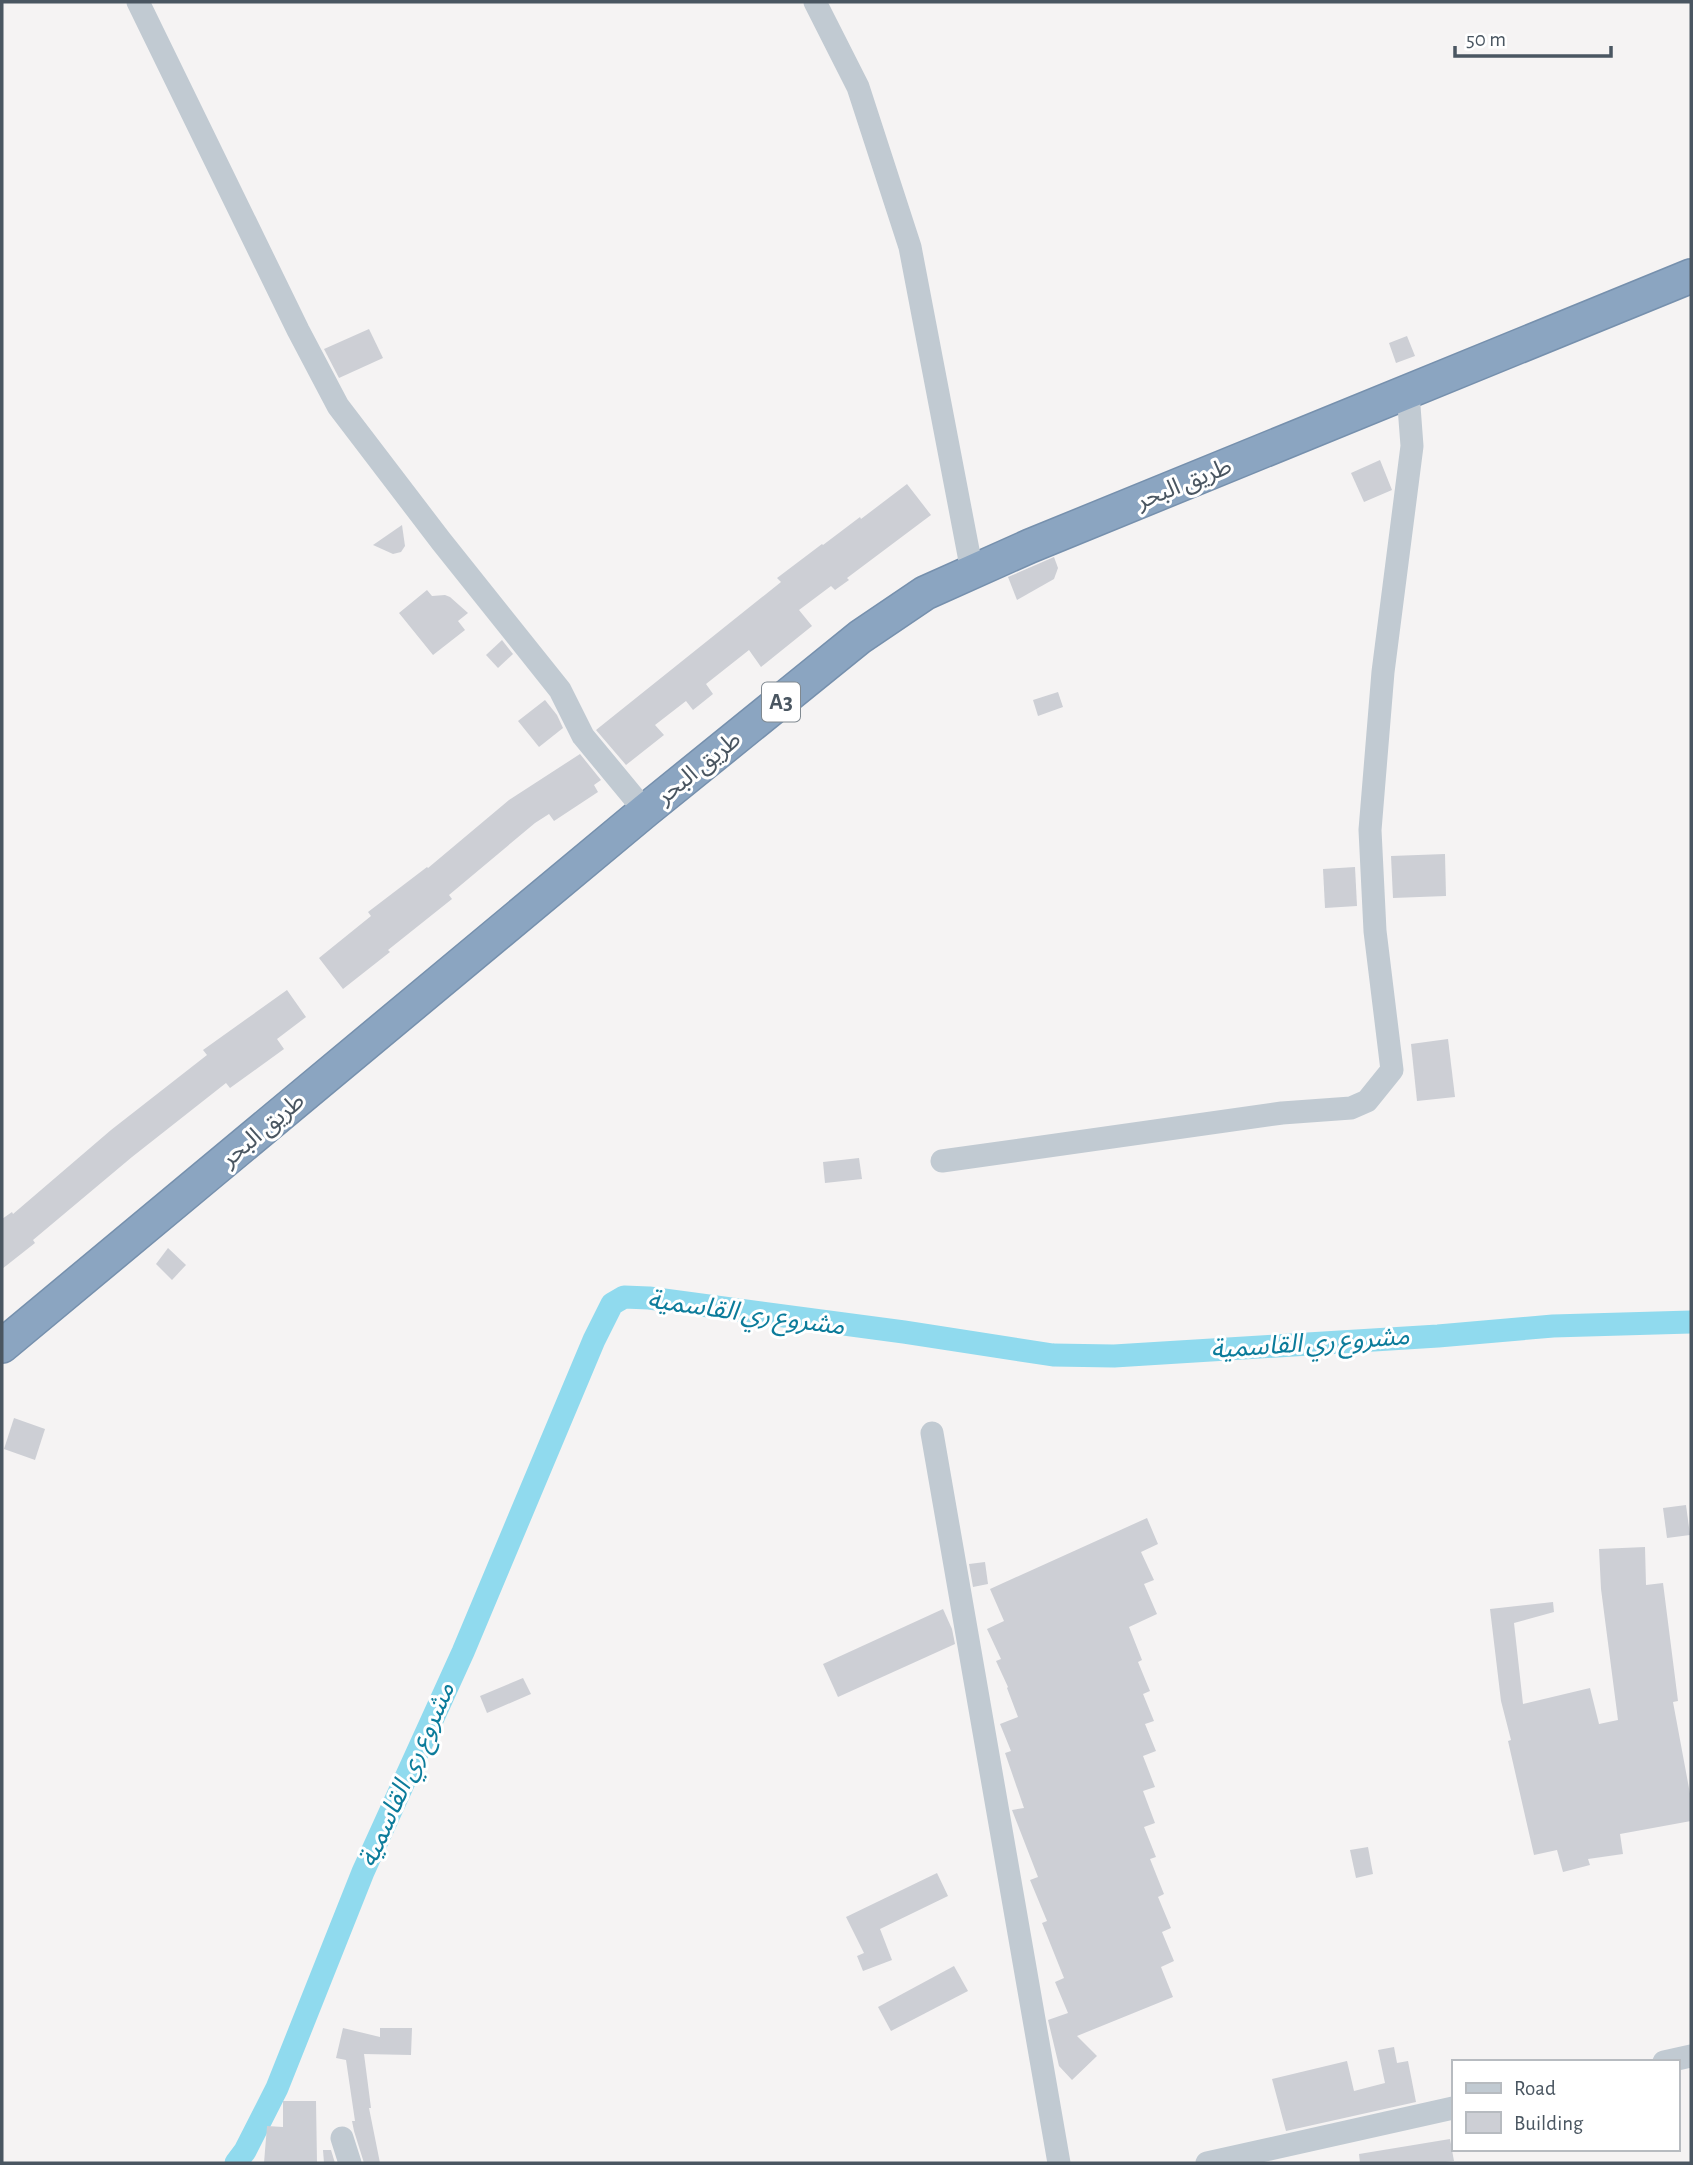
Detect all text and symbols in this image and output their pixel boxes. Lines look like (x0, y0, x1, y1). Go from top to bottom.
scale bar (1455, 14, 1611, 58)
text: 50 m (1466, 29, 1506, 50)
street label: طريق البحر (1132, 454, 1236, 516)
road number: A3 (762, 682, 800, 722)
street label: طريق البحر (652, 727, 747, 811)
street label: طريق البحر (216, 1088, 311, 1174)
water label: مشروع ري القاسمية (645, 1286, 847, 1346)
water label: مشروع ري القاسمية (1210, 1323, 1411, 1369)
water label: مشروع ري القاسمية (355, 1679, 465, 1874)
legend (1452, 2060, 1679, 2151)
text: Road (1514, 2078, 1556, 2099)
text: Building (1514, 2113, 1584, 2134)

